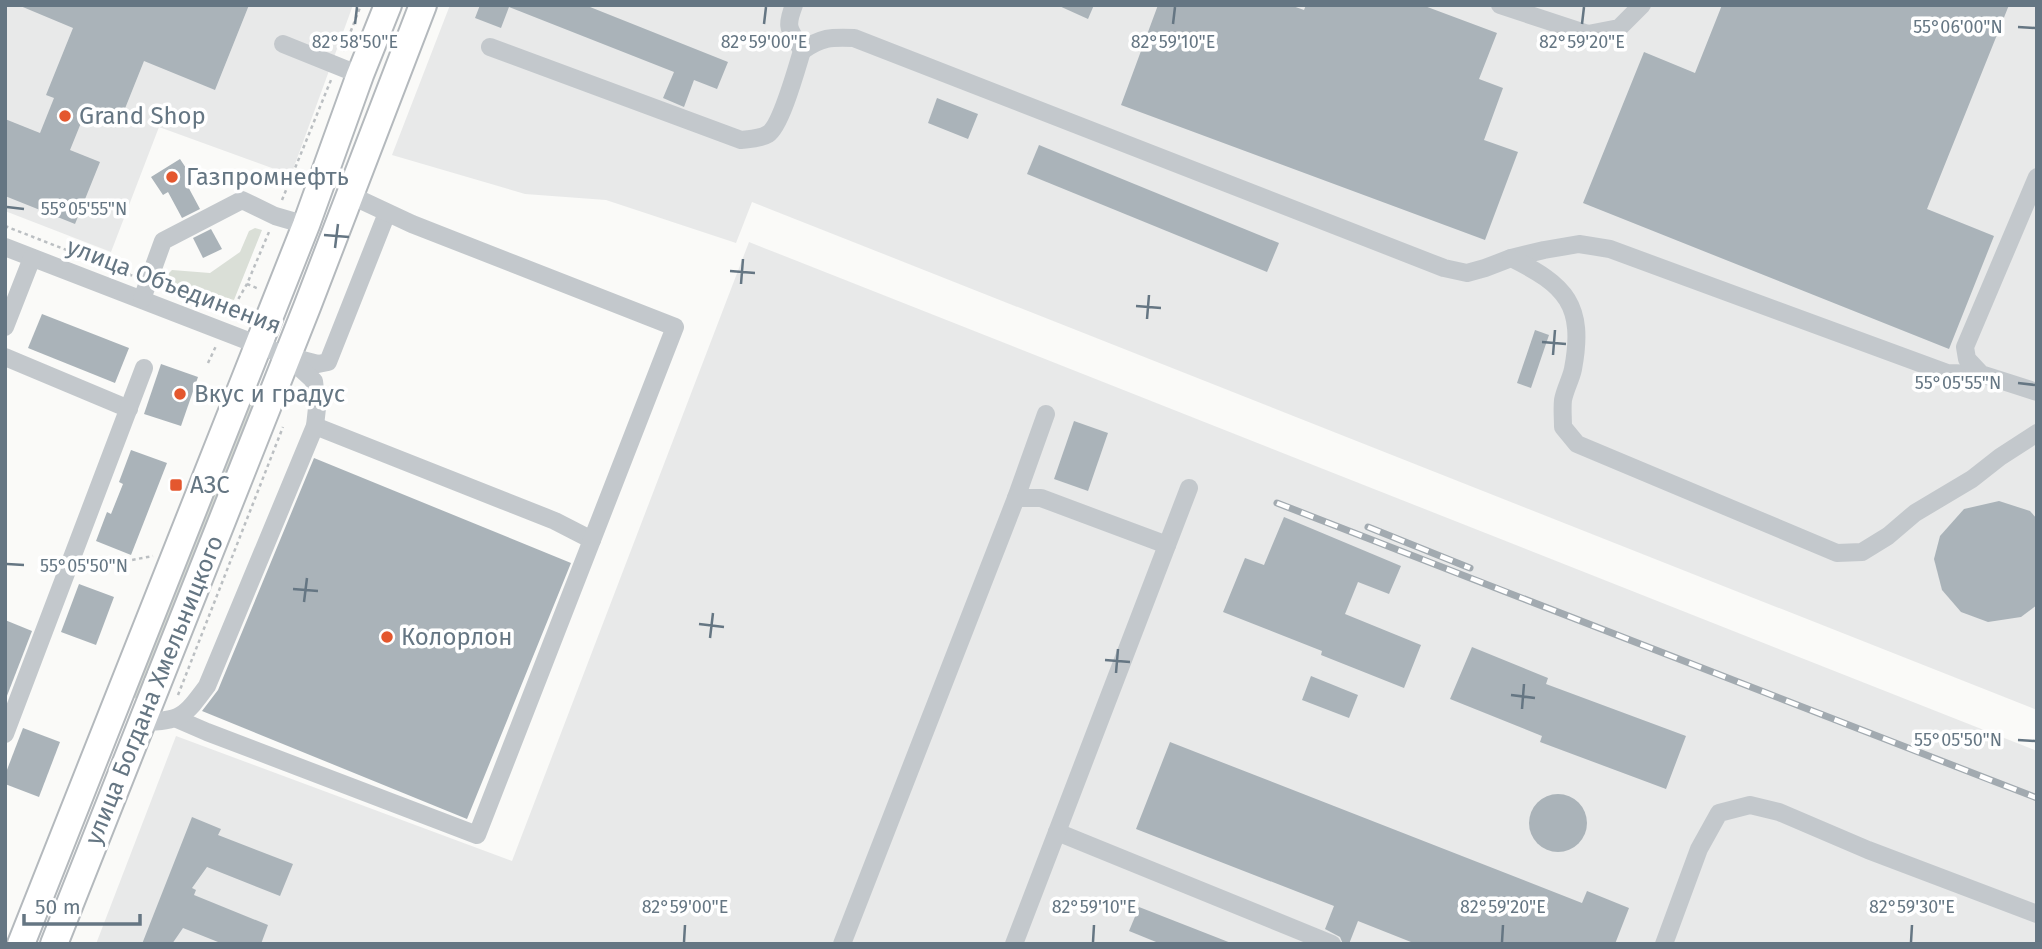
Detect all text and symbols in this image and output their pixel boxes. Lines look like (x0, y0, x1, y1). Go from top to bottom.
text: 55°06'00"N (1913, 16, 2003, 38)
text: 82°58'50"E (312, 31, 398, 53)
text: 82°59'00"E (721, 31, 807, 53)
text: 82°59'10"E (1131, 31, 1215, 53)
text: 82°59'20"E (1539, 31, 1625, 53)
place label: Grand Shop (79, 102, 206, 130)
marker: Grand Shop (57, 108, 73, 124)
place label: Газпромнефть (186, 163, 349, 191)
marker: Газпромнефть (164, 169, 180, 185)
text: 55°05'55"N (41, 198, 127, 220)
street label: улица Объединения (63, 232, 285, 340)
text: 55°05'55"N (1915, 372, 2001, 394)
place label: Вкус и градус (194, 380, 345, 408)
marker: Вкус и градус (172, 386, 188, 402)
place label: АЗС (190, 471, 230, 499)
marker: АЗС (168, 477, 184, 493)
street label: улица Богдана Хмельницкого (79, 531, 229, 849)
text: 55°05'50"N (40, 555, 128, 577)
place label: Колорлон (401, 623, 513, 651)
marker: Колорлон (379, 629, 395, 645)
text: 55°05'50"N (1914, 729, 2002, 751)
scale bar (24, 883, 140, 927)
text: 50 m (35, 894, 81, 920)
text: 82°59'00"E (642, 896, 728, 918)
text: 82°59'10"E (1052, 896, 1136, 918)
text: 82°59'20"E (1460, 896, 1546, 918)
text: 82°59'30"E (1869, 896, 1955, 918)

